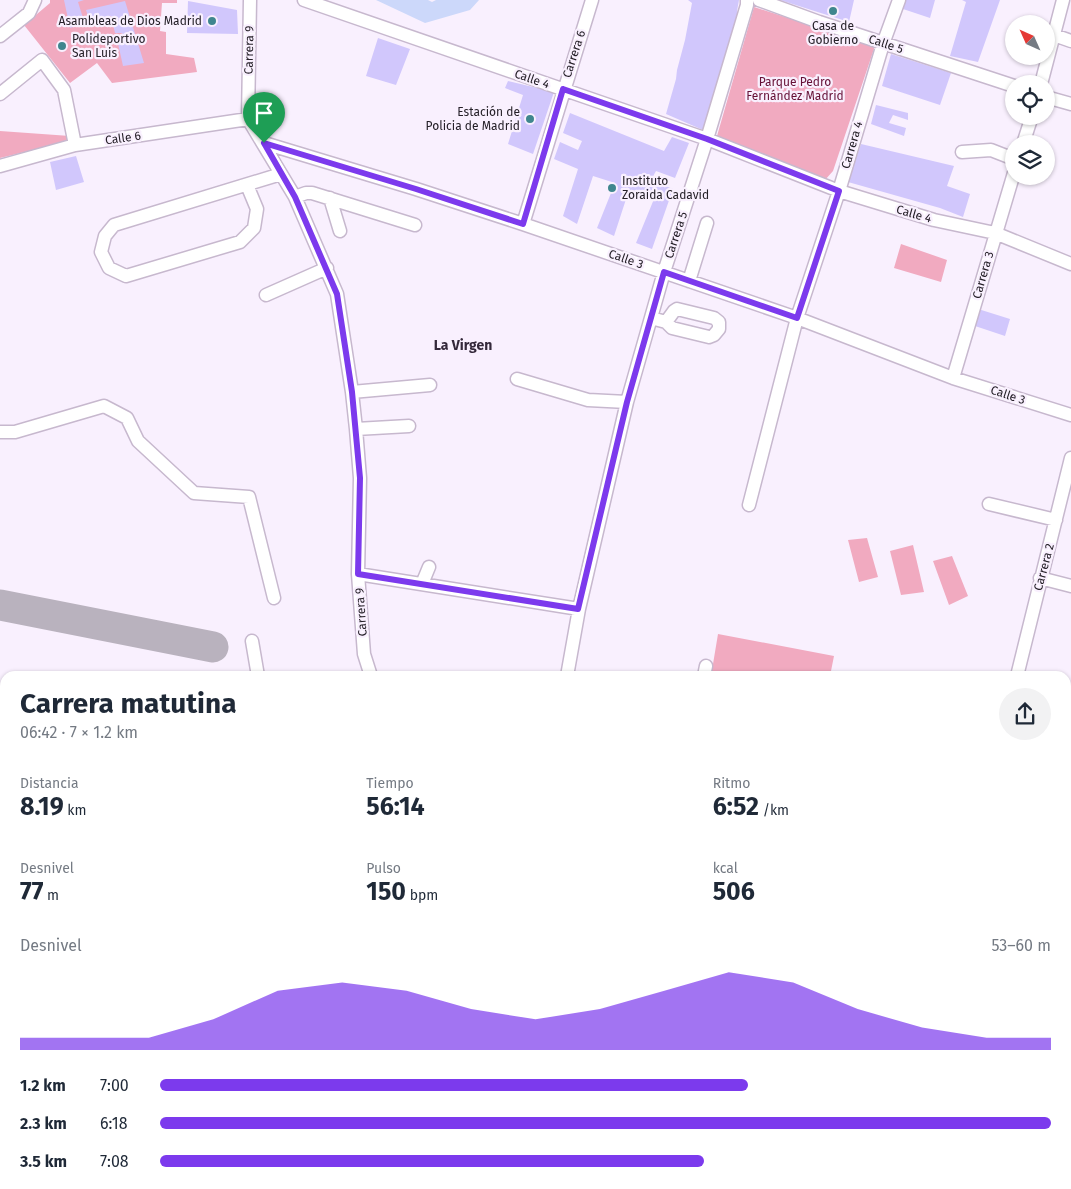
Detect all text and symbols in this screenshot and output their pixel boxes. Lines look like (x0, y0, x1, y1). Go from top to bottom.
marker: Casa de Gobierno (827, 5, 839, 17)
place label: Asambleas de Dios Madrid (59, 14, 202, 28)
marker: Asambleas de Dios Madrid (206, 15, 218, 27)
north arrow (1005, 15, 1055, 65)
map controls (1005, 15, 1055, 185)
place label: Casa de Gobierno (808, 19, 858, 47)
street label: Carrera 9 (242, 25, 256, 75)
street label: Carrera 6 (560, 29, 588, 79)
place label: Polideportivo San Luis (72, 32, 146, 60)
street label: Calle 5 (867, 32, 905, 56)
marker: Polideportivo San Luis (56, 40, 68, 52)
street label: Calle 4 (513, 67, 552, 92)
park label: Parque Pedro Fernández Madrid (746, 75, 844, 103)
button: locate (1005, 75, 1055, 125)
pin (243, 92, 285, 143)
icon: arrive (250, 99, 278, 127)
place label: Estación de Policia de Madrid (426, 105, 520, 133)
marker: Estación de Policia de Madrid (524, 113, 536, 125)
street label: Carrera 4 (839, 119, 866, 170)
street label: Calle 6 (104, 129, 142, 147)
button: layers (1005, 135, 1055, 185)
place label: Instituto Zoraida Cadavid (622, 174, 709, 202)
marker: Instituto Zoraida Cadavid (606, 182, 618, 194)
street label: Calle 4 (895, 202, 934, 226)
street label: Carrera 5 (662, 210, 690, 260)
street label: Calle 3 (607, 247, 645, 271)
street label: Carrera 3 (970, 250, 996, 300)
district label: La Virgen (434, 337, 492, 354)
street label: Calle 3 (989, 383, 1027, 407)
street label: Carrera 2 (1031, 542, 1057, 592)
street label: Carrera 9 (352, 587, 370, 637)
text: Carrera matutina (20, 687, 237, 720)
button: share (999, 688, 1051, 740)
text: 06:42 · 7 × 1.2 km (20, 723, 138, 742)
text: Distancia (20, 775, 79, 792)
text: Tiempo (366, 775, 414, 792)
text: Ritmo (713, 775, 750, 792)
text: 8.19 (20, 792, 64, 822)
text: 56:14 (366, 792, 425, 822)
text: 6:52 (713, 792, 759, 822)
text: km (64, 802, 87, 819)
text: /km (759, 802, 789, 819)
text: Desnivel (20, 860, 74, 877)
text: Pulso (366, 860, 401, 877)
text: kcal (713, 860, 738, 877)
text: 77 (20, 877, 43, 907)
text: 150 (366, 877, 406, 907)
text: 506 (713, 877, 755, 907)
text: m (43, 887, 59, 904)
text: bpm (406, 887, 438, 904)
text: Desnivel (20, 936, 82, 955)
text: 53–60 m (991, 936, 1051, 955)
text: 1.2 km (20, 1076, 66, 1095)
text: 7:00 (100, 1076, 129, 1095)
text: 2.3 km (20, 1114, 67, 1133)
text: 6:18 (100, 1114, 127, 1133)
text: 3.5 km (20, 1152, 67, 1171)
text: 7:08 (100, 1152, 129, 1171)

